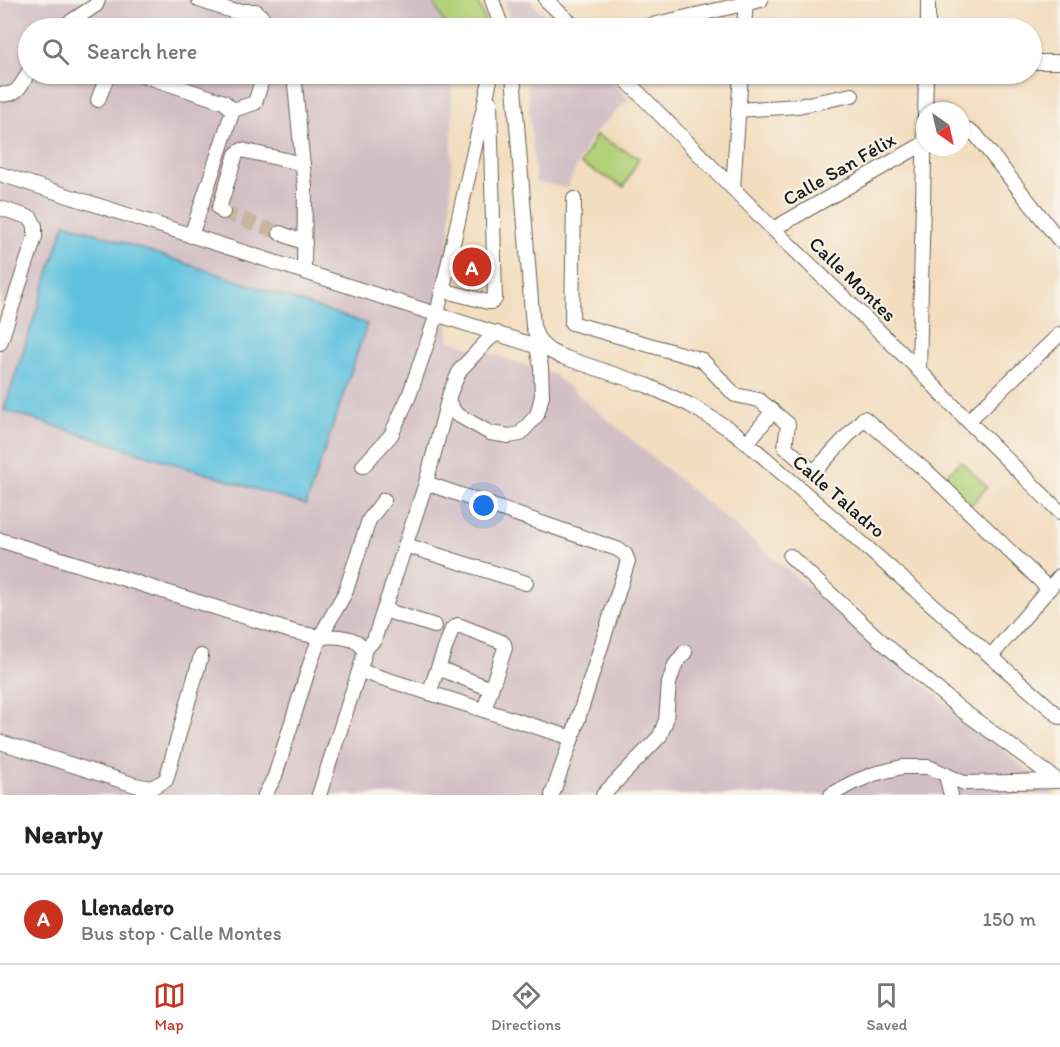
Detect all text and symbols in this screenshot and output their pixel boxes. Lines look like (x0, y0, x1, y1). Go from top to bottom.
search box (18, 18, 1042, 84)
icon: search (39, 35, 72, 68)
text: Search here (87, 38, 197, 65)
north arrow (916, 102, 970, 156)
street label: Calle San Félix (778, 127, 900, 211)
street label: Calle Montes (804, 231, 902, 327)
pin: A (452, 244, 492, 290)
street label: Calle Taladro (788, 449, 890, 543)
your location (469, 491, 498, 520)
text: Nearby (24, 818, 103, 850)
text: Llenadero (81, 894, 174, 921)
text: A (37, 907, 50, 931)
text: 150 m (983, 907, 1036, 931)
text: Bus stop · Calle Montes (81, 921, 282, 945)
tab: Map (153, 979, 186, 1034)
tab: Directions (491, 979, 561, 1034)
tab: Saved (867, 979, 907, 1034)

